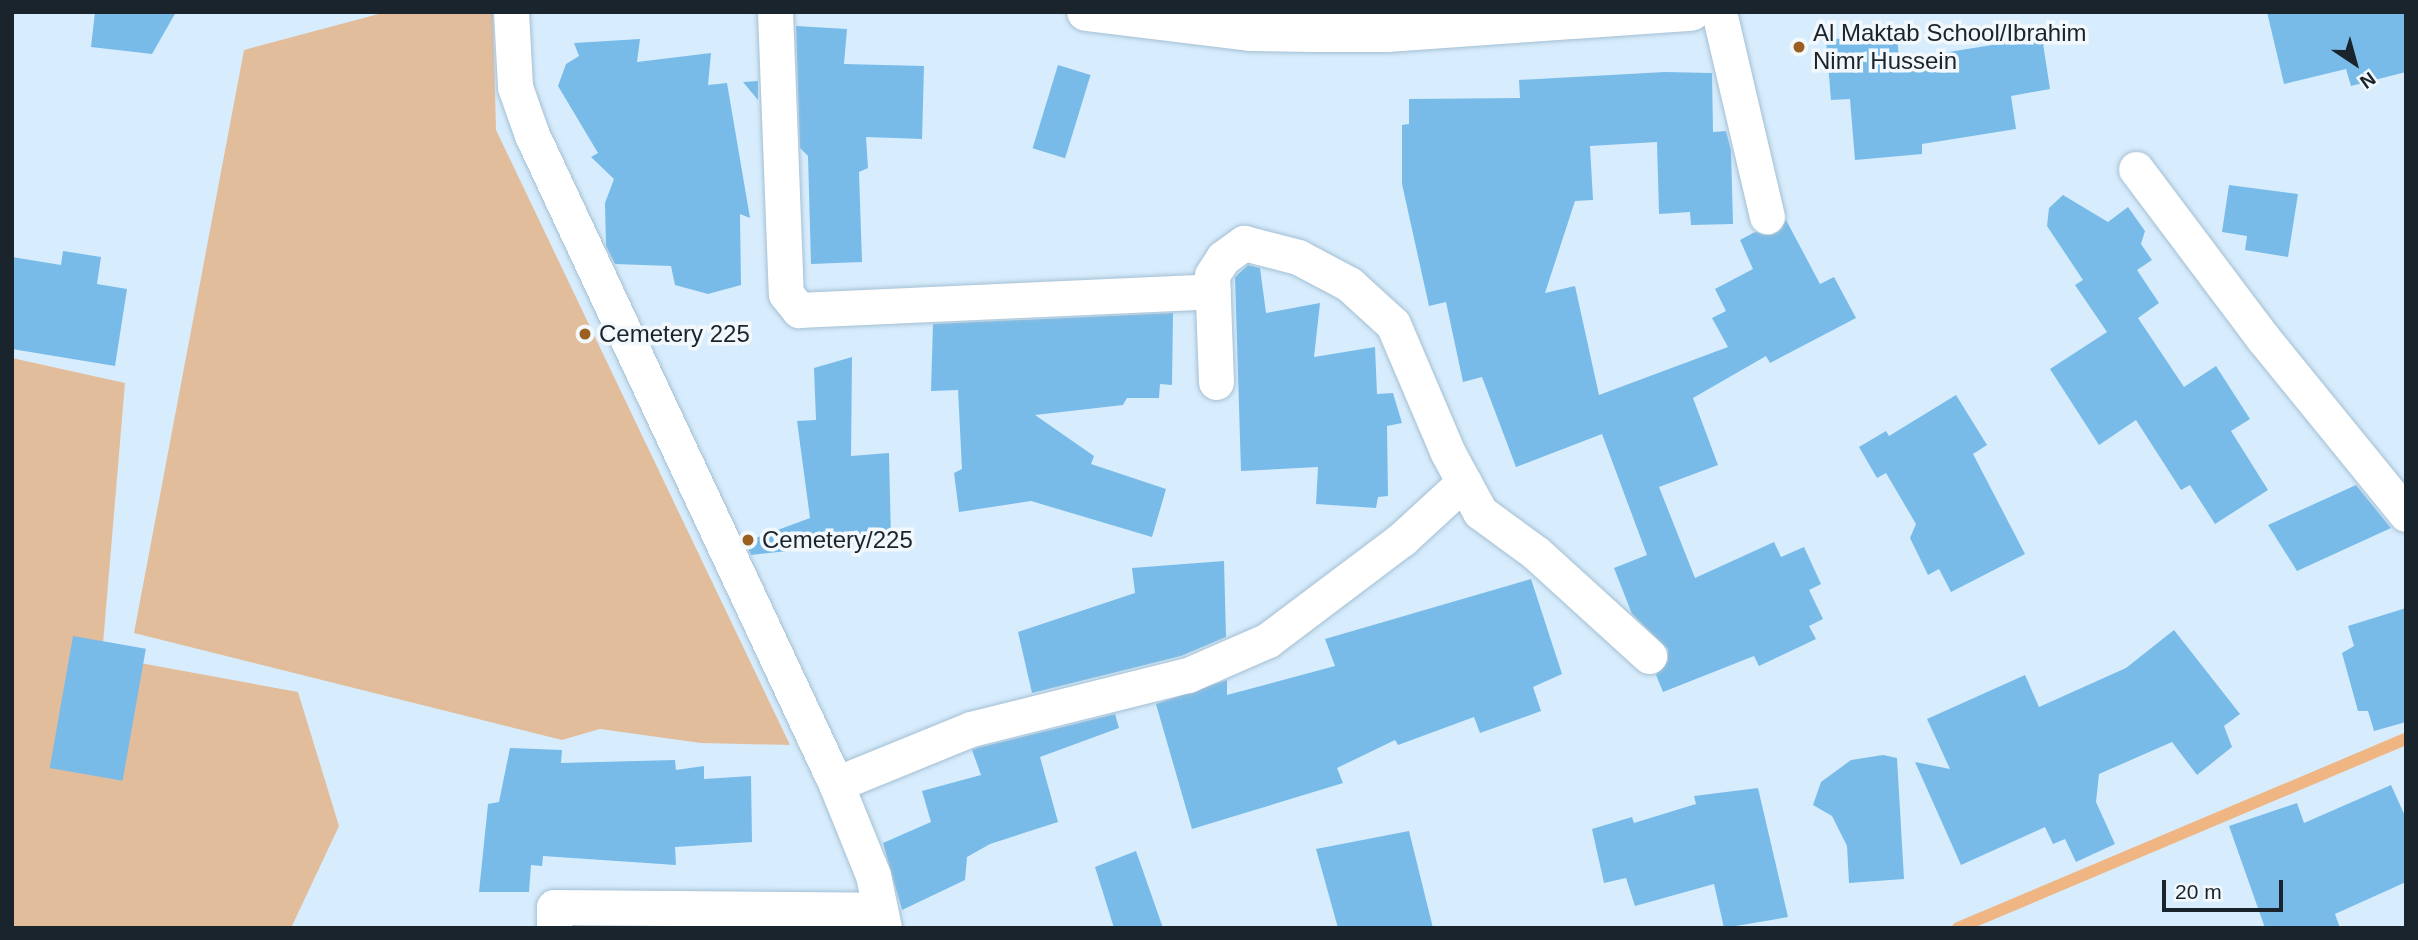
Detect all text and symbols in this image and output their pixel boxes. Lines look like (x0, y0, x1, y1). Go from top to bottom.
place label: Al Maktab School/Ibrahim Nimr Hussein (1813, 19, 2086, 75)
north arrow (2320, 28, 2390, 98)
marker: Al Maktab School/Ibrahim Nimr Hussein (1791, 39, 1807, 55)
text: N (2356, 68, 2379, 93)
place label: Cemetery 225 (599, 320, 750, 348)
marker: Cemetery 225 (577, 326, 593, 342)
place label: Cemetery/225 (762, 526, 913, 554)
marker: Cemetery/225 (740, 532, 756, 548)
scale bar (2166, 866, 2287, 910)
text: 20 m (2175, 880, 2222, 903)

